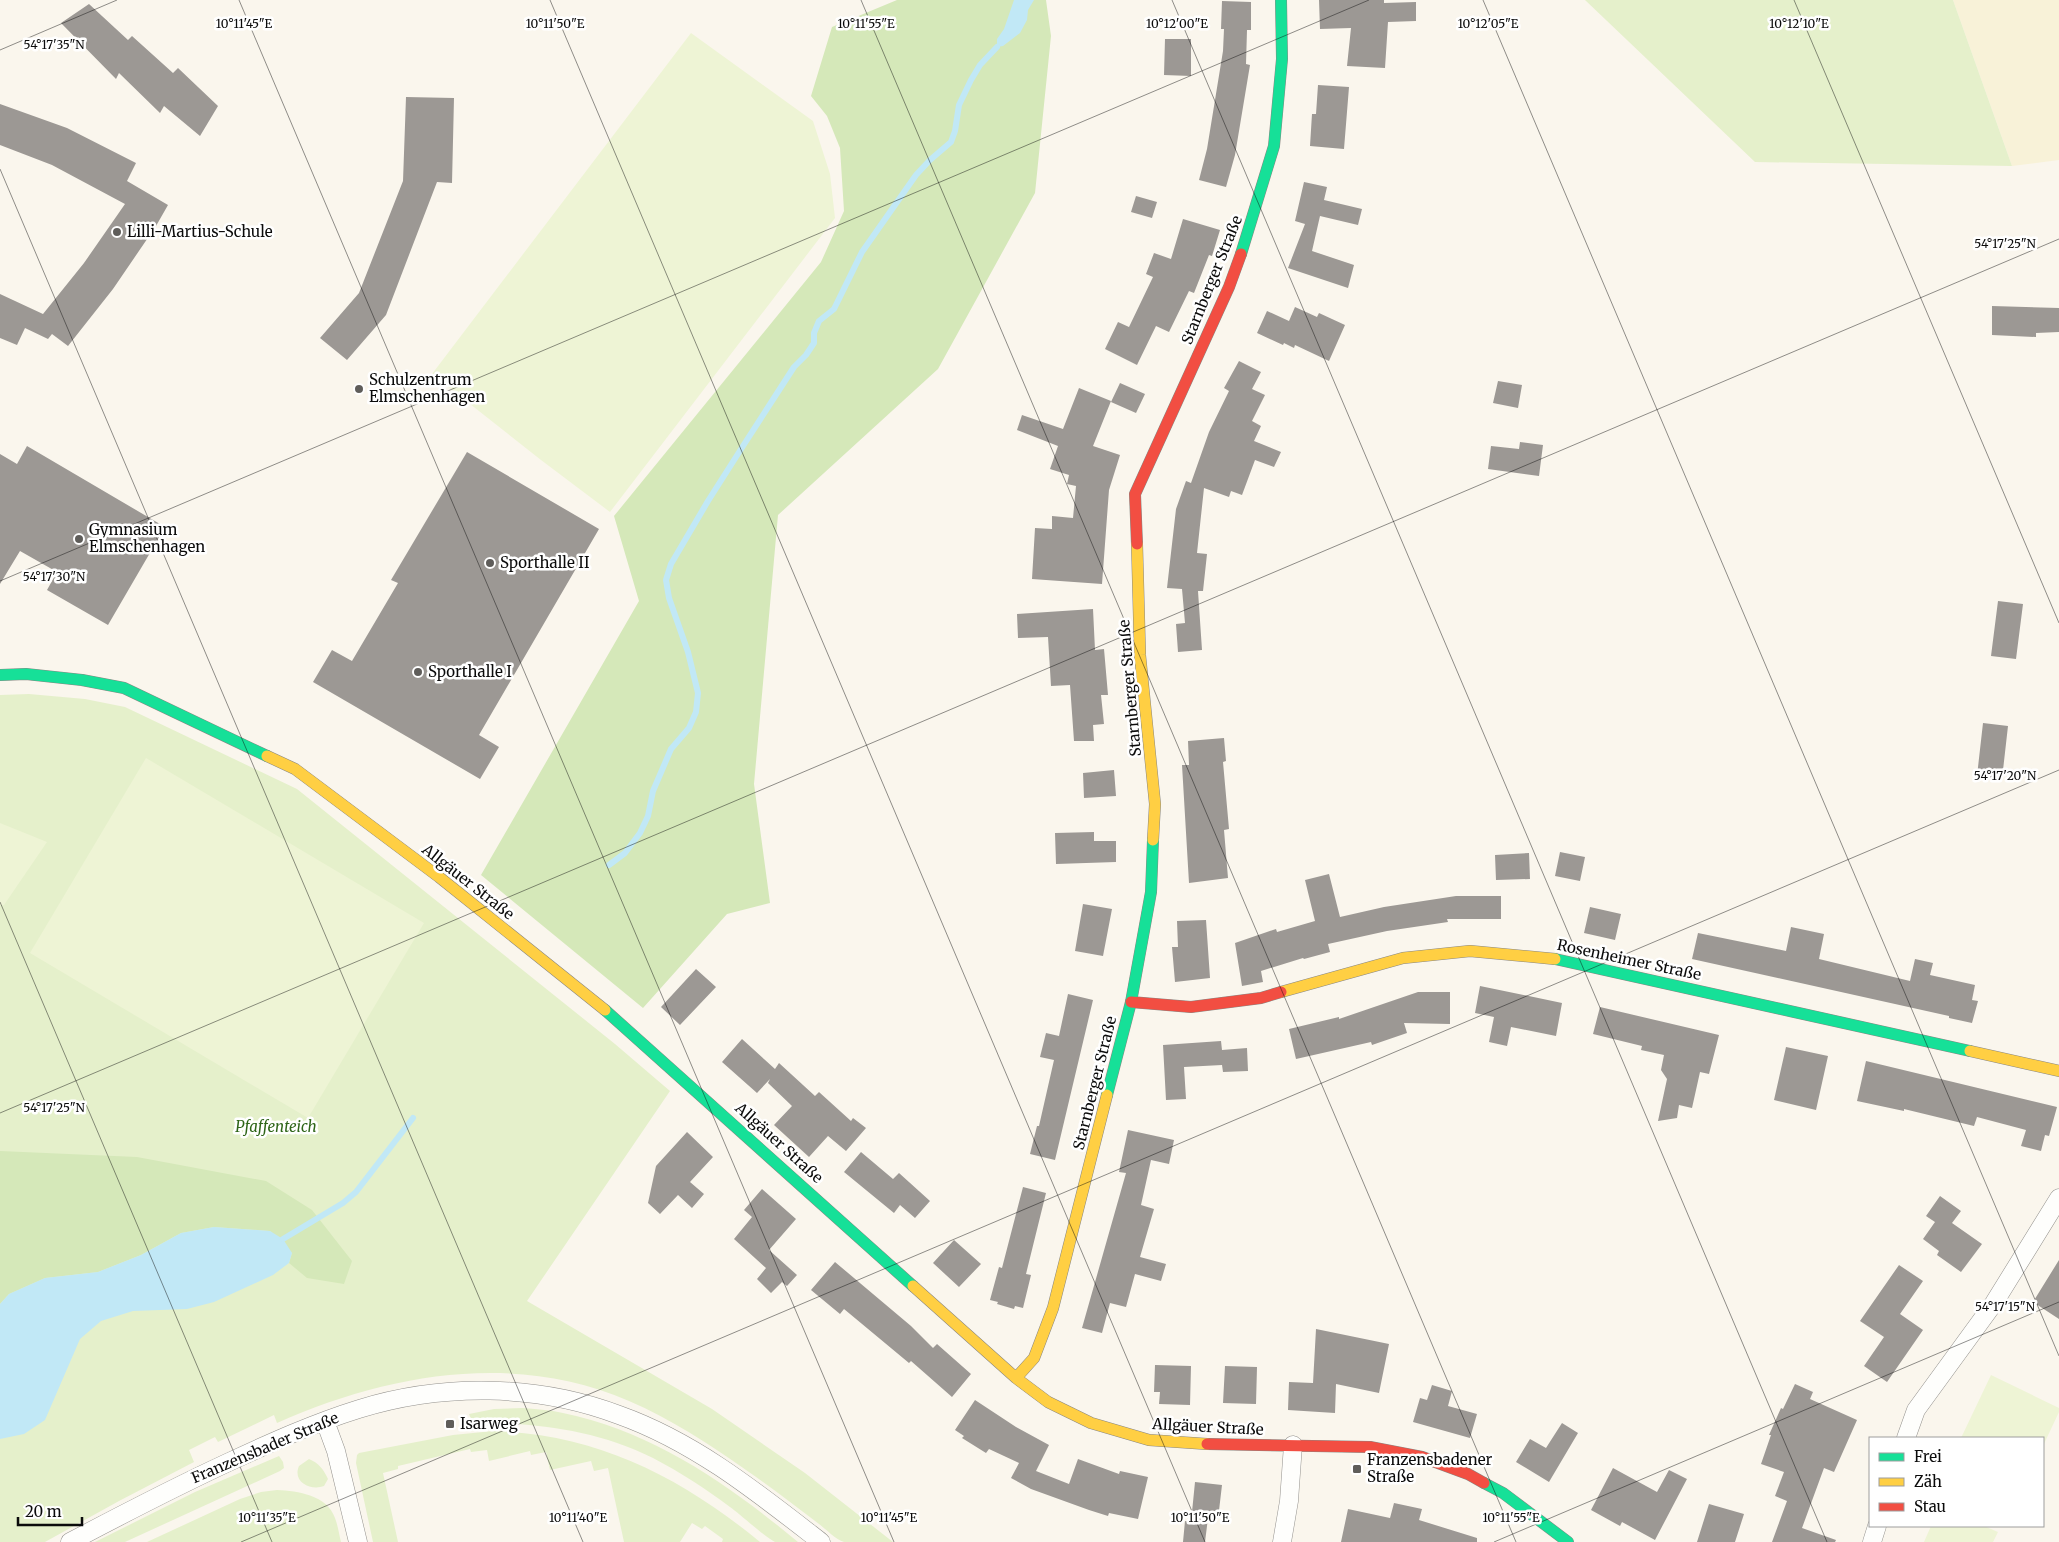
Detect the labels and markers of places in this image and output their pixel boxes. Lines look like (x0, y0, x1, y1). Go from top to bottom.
place label: Lilli-Martius-Schule (127, 222, 273, 241)
marker: Lilli-Martius-Schule (111, 226, 123, 238)
place label: Schulzentrum Elmschenhagen (369, 370, 485, 406)
marker: Schulzentrum Elmschenhagen (353, 383, 365, 395)
place label: Gymnasium Elmschenhagen (89, 520, 205, 556)
marker: Gymnasium Elmschenhagen (73, 533, 85, 545)
place label: Sporthalle II (500, 553, 589, 572)
marker: Sporthalle II (484, 557, 496, 569)
place label: Sporthalle I (428, 662, 512, 681)
marker: Sporthalle I (412, 666, 424, 678)
place label: Isarweg (460, 1414, 518, 1433)
marker: Isarweg (444, 1418, 456, 1430)
place label: Franzensbadener Straße (1367, 1450, 1492, 1486)
marker: Franzensbadener Straße (1351, 1463, 1363, 1475)

